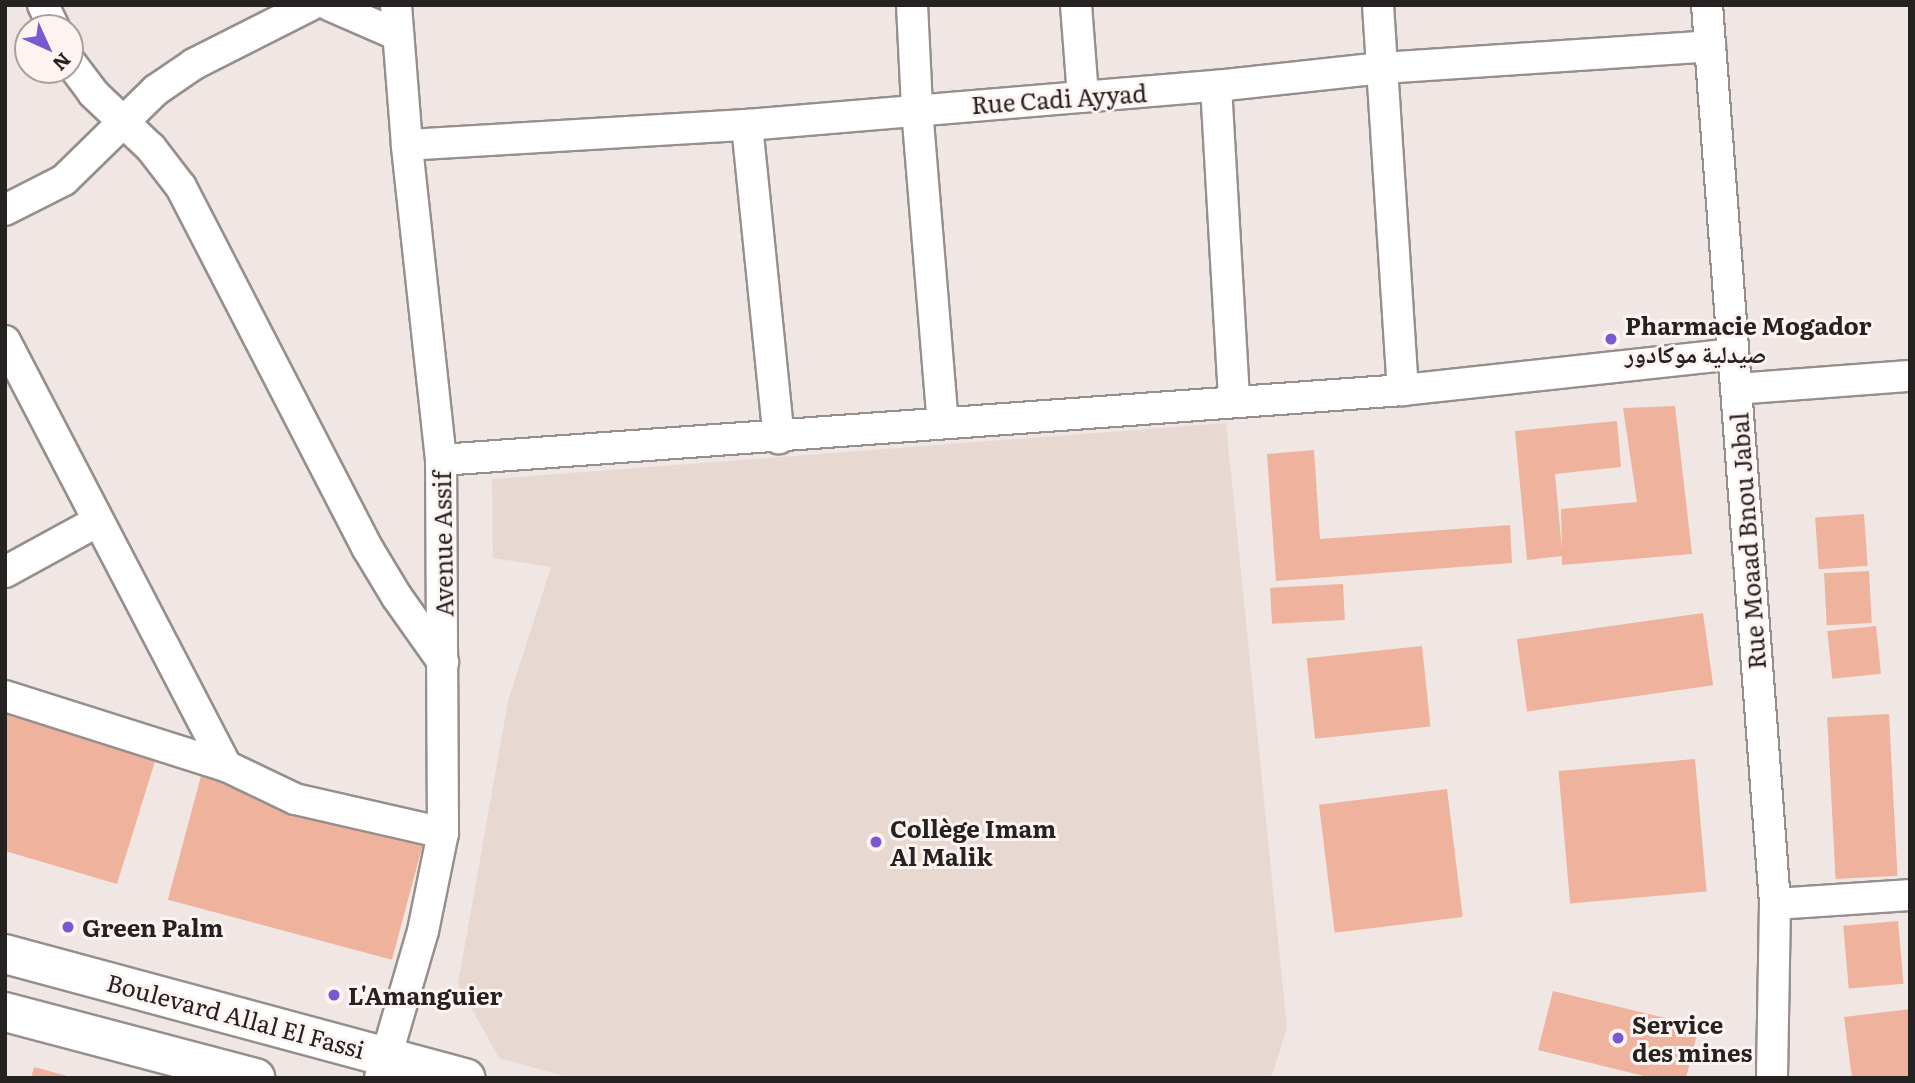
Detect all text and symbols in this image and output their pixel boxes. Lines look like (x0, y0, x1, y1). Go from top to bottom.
north arrow (14, 14, 84, 84)
text: N (47, 47, 78, 78)
street label: Rue Cadi Ayyad (970, 78, 1148, 118)
place label: Pharmacie Mogador صيدلية موكادور (1625, 311, 1872, 367)
marker: Pharmacie Mogador صيدلية موكادور (1603, 331, 1619, 347)
street label: Rue Moaad Bnou Jabal (1724, 412, 1770, 670)
street label: Avenue Assif (426, 471, 458, 617)
place label: Collège Imam Al Malik (890, 814, 1056, 870)
marker: Collège Imam Al Malik (868, 834, 884, 850)
place label: Green Palm (82, 913, 224, 941)
marker: Green Palm (60, 919, 76, 935)
street label: Boulevard Allal El Fassi (104, 967, 368, 1063)
place label: L'Amanguier (348, 981, 502, 1009)
marker: L'Amanguier (326, 987, 342, 1003)
place label: Service des mines (1632, 1010, 1752, 1066)
marker: Service des mines (1610, 1030, 1626, 1046)

